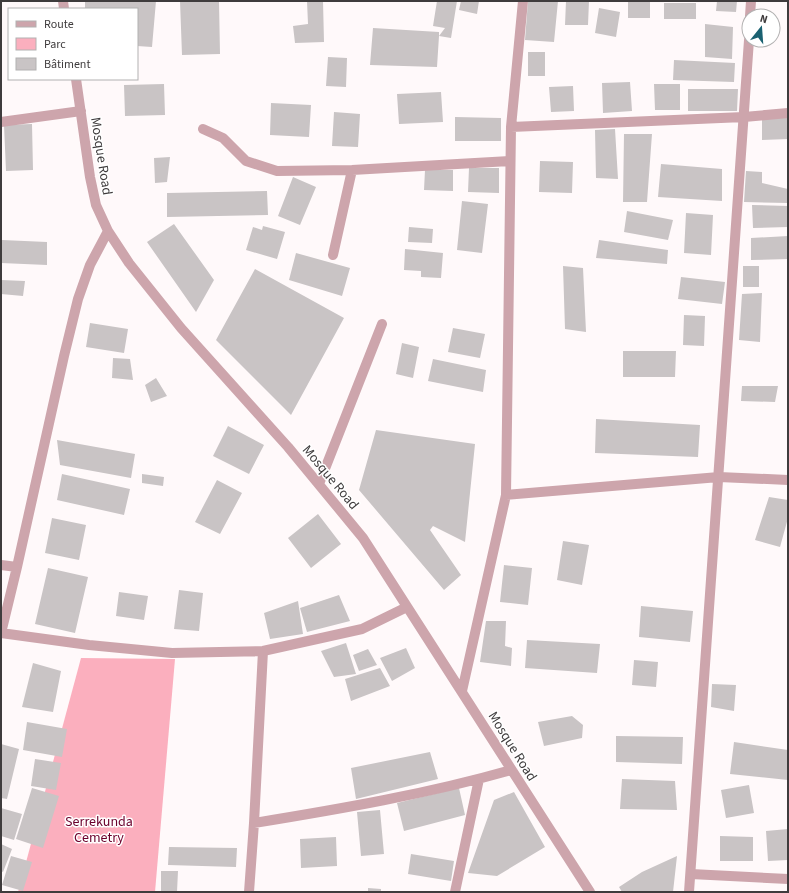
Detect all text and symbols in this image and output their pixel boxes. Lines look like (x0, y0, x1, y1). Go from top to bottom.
legend (8, 8, 138, 80)
north arrow (741, 8, 781, 48)
text: N (758, 11, 769, 27)
text: Route (44, 16, 74, 33)
text: Parc (44, 36, 66, 53)
text: Bâtiment (44, 56, 90, 73)
street label: Mosque Road (85, 116, 117, 197)
street label: Mosque Road (297, 441, 363, 514)
street label: Mosque Road (483, 708, 542, 785)
park label: Serrekunda Cemetry (65, 812, 133, 848)

